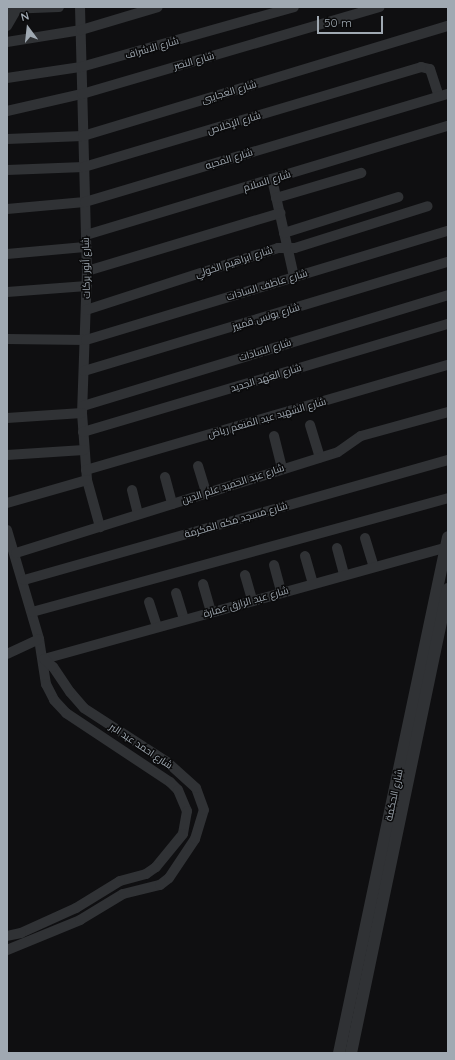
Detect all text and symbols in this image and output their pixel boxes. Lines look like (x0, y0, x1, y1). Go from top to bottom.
north arrow (8, 8, 48, 48)
scale bar (319, 8, 385, 34)
text: N (19, 9, 31, 24)
text: 50 m (324, 15, 352, 30)
street label: شارع الاشراف (124, 35, 180, 61)
street label: شارع النصر (172, 49, 216, 73)
street label: شارع العجايبى (200, 78, 258, 106)
street label: شارع الإخلاص (206, 109, 262, 137)
street label: شارع المحبه (204, 146, 254, 172)
street label: شارع السلام (242, 168, 292, 194)
street label: شارع أنور بركات (79, 237, 93, 299)
street label: شارع ابراهيم الخولي (194, 244, 274, 280)
street label: شارع عاطف السادات (225, 267, 309, 303)
street label: شارع يونس قمبيز (231, 301, 301, 333)
street label: شارع السادات (237, 336, 293, 364)
street label: شارع العهد الجديد (229, 362, 303, 394)
street label: شارع الشهيد عبد المنعم رياض (206, 395, 328, 441)
street label: شارع عبد الحميد علم الدين (180, 462, 286, 506)
street label: شارع مسجد مكه المكرمة (183, 500, 289, 540)
street label: شارع عبد الرازق عمارة (202, 584, 290, 620)
street label: شارع احمد عبد البر (107, 720, 175, 772)
street label: شارع الحكمة (383, 768, 405, 822)

